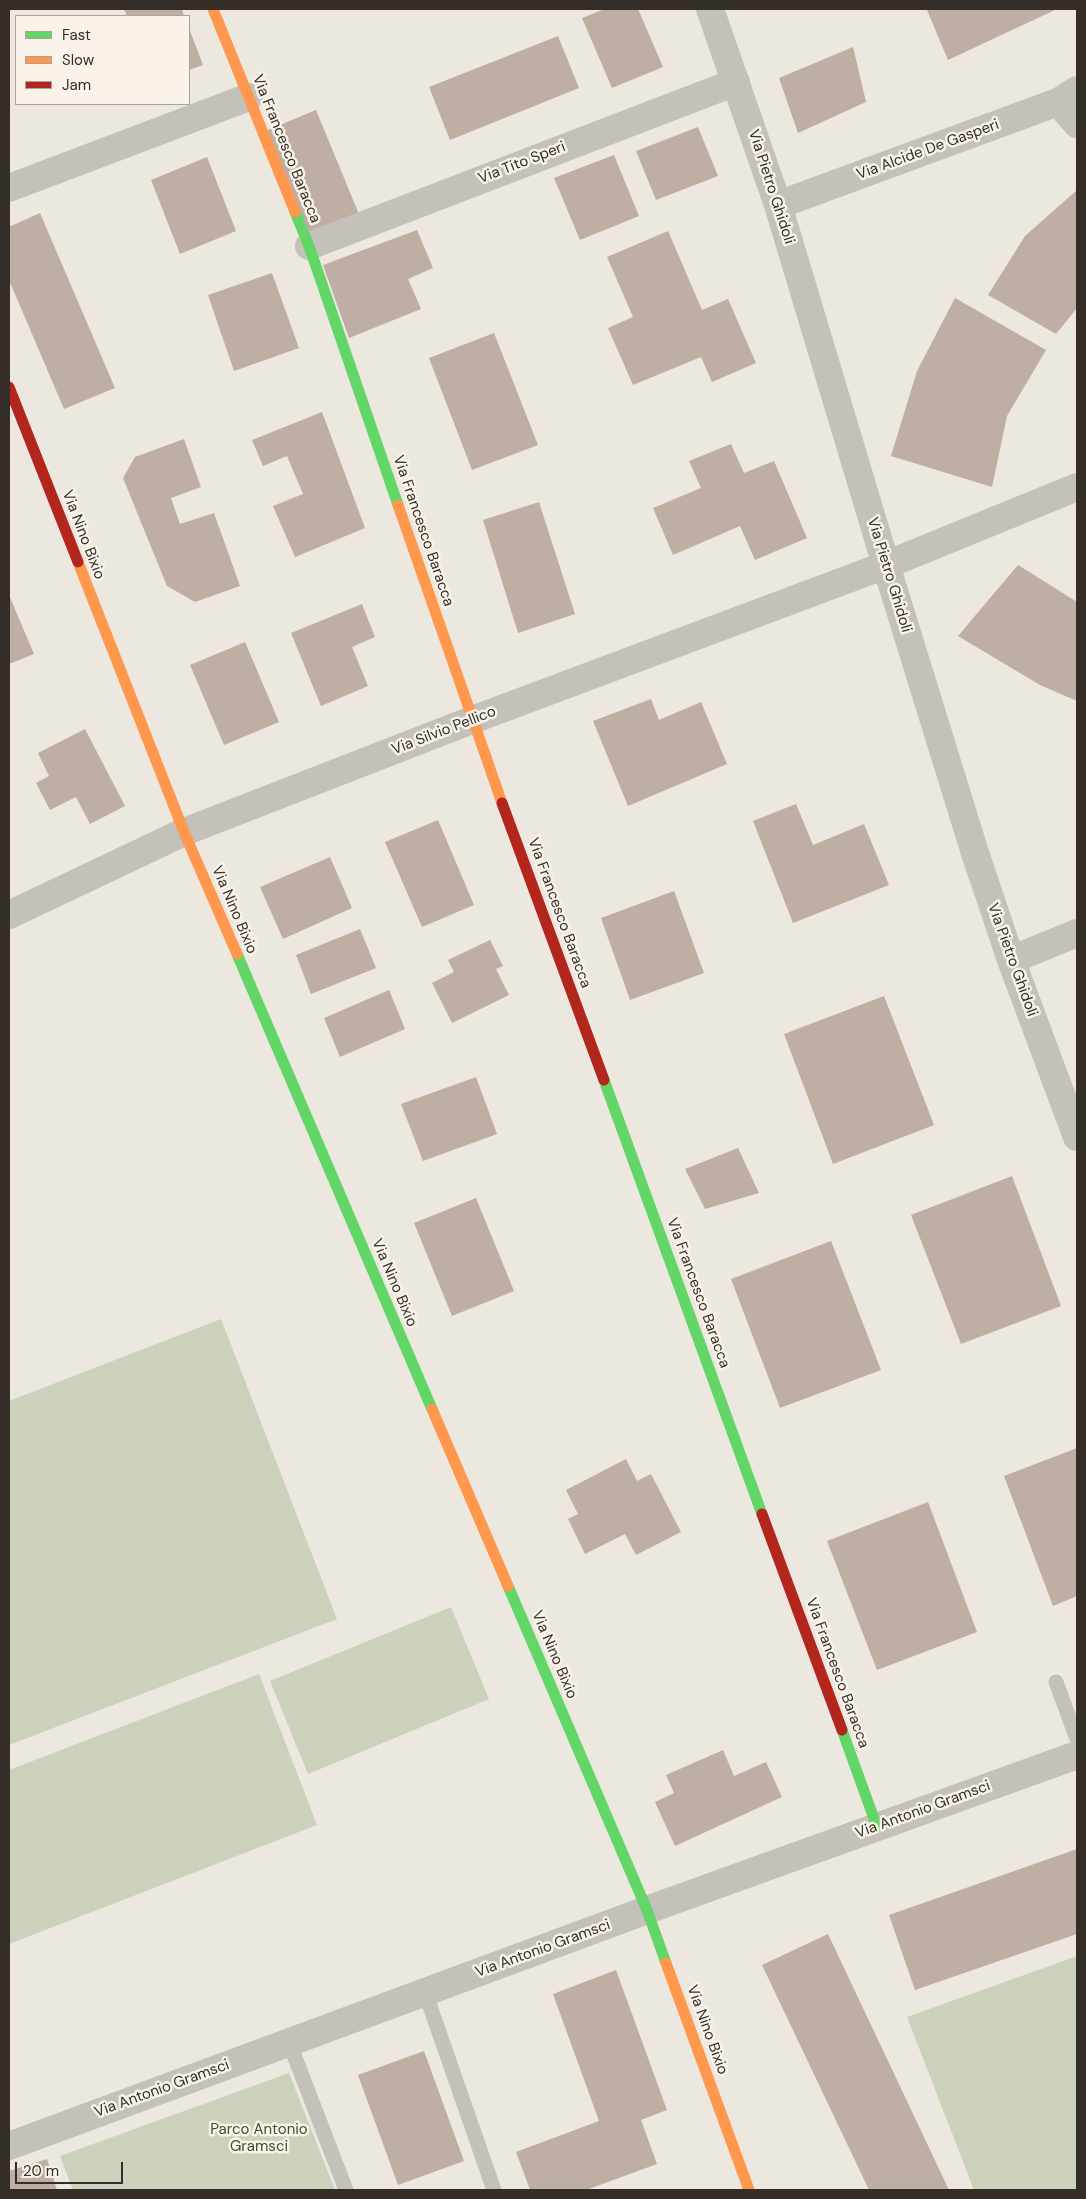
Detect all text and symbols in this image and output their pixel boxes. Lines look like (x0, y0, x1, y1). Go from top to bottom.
legend (15, 15, 190, 105)
text: Fast (62, 25, 91, 45)
text: Slow (62, 50, 94, 70)
street label: Via Francesco Baracca (248, 72, 324, 226)
text: Jam (62, 75, 91, 95)
street label: Via Alcide De Gasperi (854, 116, 1002, 184)
street label: Via Pietro Ghidoli (744, 128, 798, 246)
street label: Via Tito Speri (476, 138, 568, 188)
street label: Via Francesco Baracca (389, 453, 457, 609)
street label: Via Nino Bixio (58, 488, 108, 582)
street label: Via Pietro Ghidoli (863, 515, 915, 635)
street label: Via Silvio Pellico (389, 703, 499, 759)
street label: Via Francesco Baracca (523, 835, 595, 991)
street label: Via Nino Bixio (207, 863, 261, 957)
street label: Via Pietro Ghidoli (983, 901, 1041, 1019)
street label: Via Francesco Baracca (662, 1215, 734, 1371)
street label: Via Nino Bixio (367, 1236, 421, 1330)
street label: Via Francesco Baracca (801, 1595, 873, 1751)
street label: Via Nino Bixio (527, 1608, 581, 1702)
street label: Via Antonio Gramsci (853, 1777, 993, 1843)
street label: Via Antonio Gramsci (473, 1916, 613, 1982)
street label: Via Nino Bixio (682, 1983, 732, 2077)
street label: Via Antonio Gramsci (92, 2056, 232, 2122)
park label: Parco Antonio Gramsci (210, 2121, 308, 2156)
scale bar (18, 2152, 125, 2184)
text: 20 m (23, 2161, 59, 2181)

